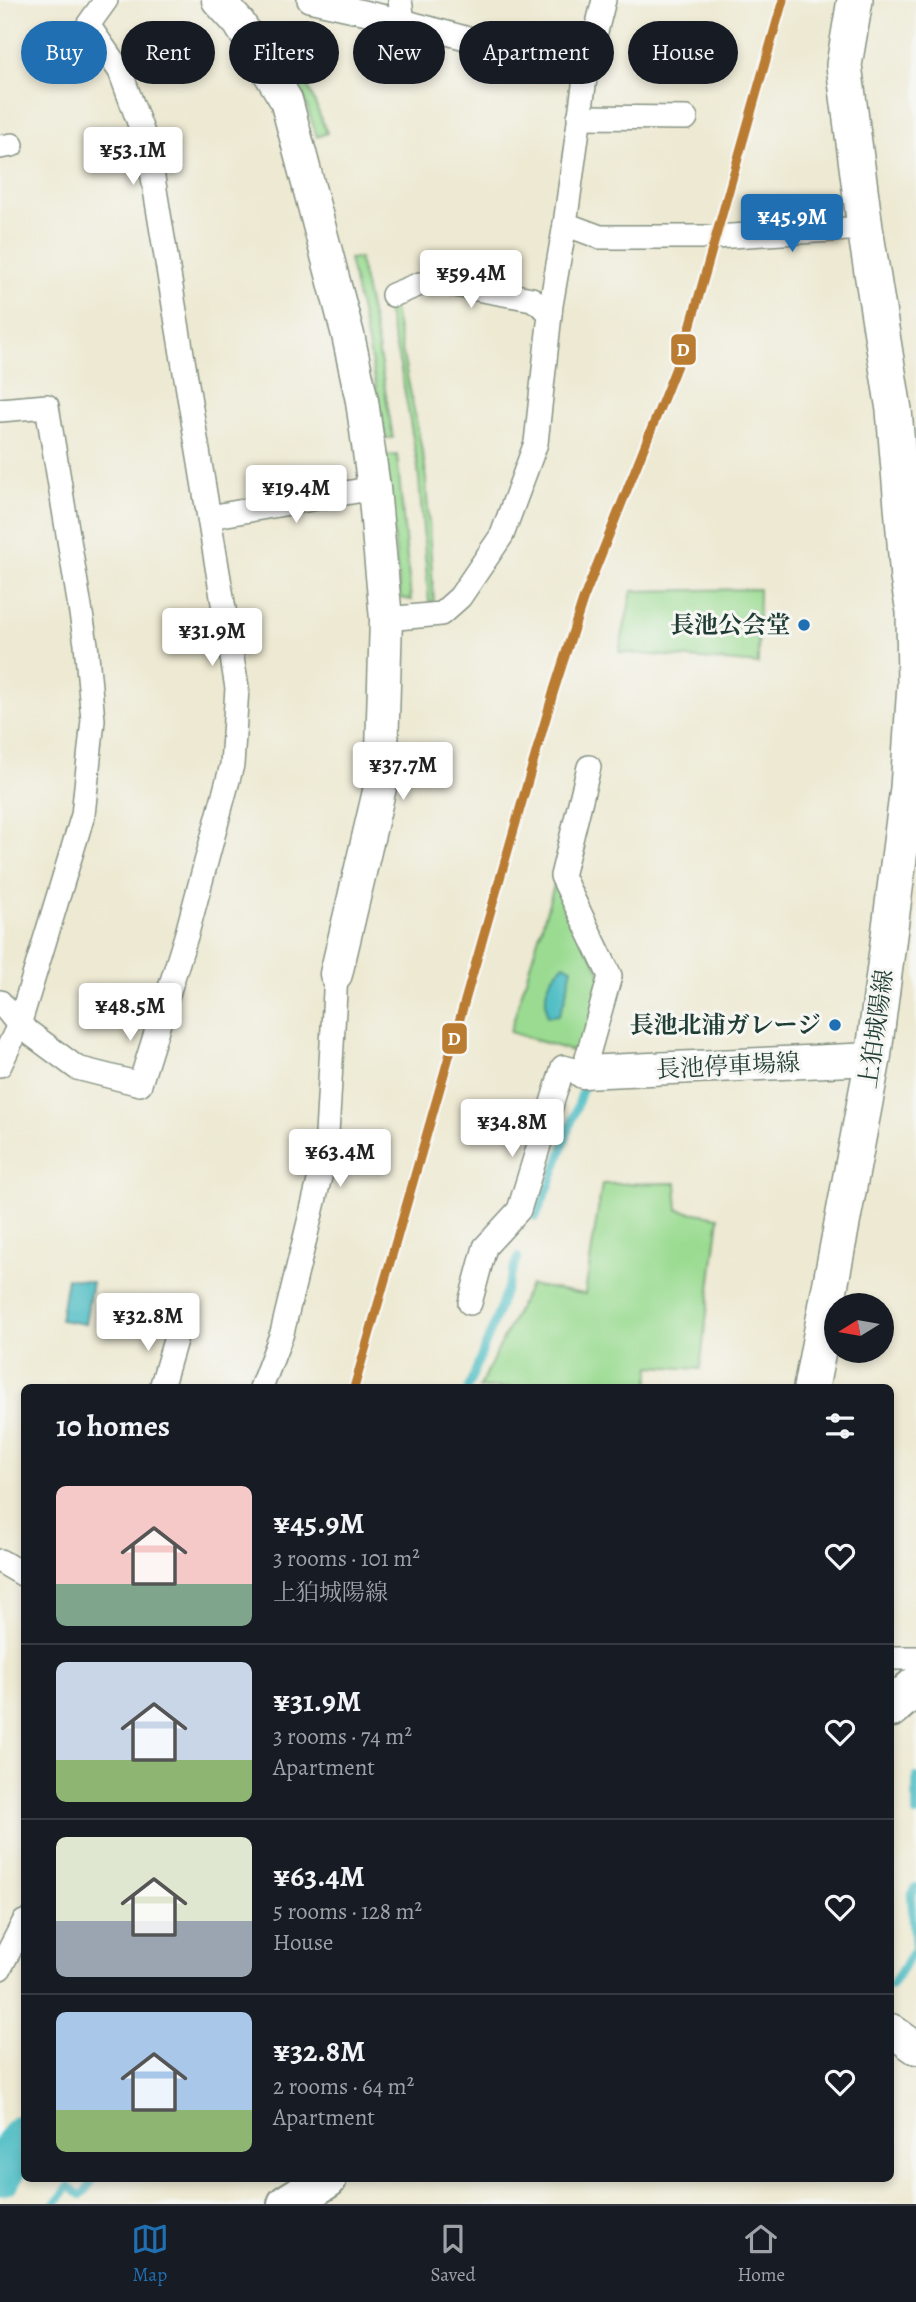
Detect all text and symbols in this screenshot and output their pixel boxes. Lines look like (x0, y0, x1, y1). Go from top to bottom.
chip: Buy (21, 21, 107, 84)
chip: Rent (121, 21, 215, 84)
chip: Filters (229, 21, 339, 84)
chip: New (353, 21, 445, 84)
chip: Apartment (459, 21, 614, 84)
chip: House (628, 21, 738, 84)
pin: ¥53.1M (76, 128, 190, 187)
text: ¥53.1M (100, 134, 166, 165)
pin: ¥45.9M (735, 194, 849, 254)
text: ¥45.9M (757, 201, 827, 232)
pin: ¥59.4M (414, 250, 528, 310)
text: ¥59.4M (436, 257, 506, 288)
line badge: D (670, 333, 697, 366)
text: D (676, 337, 690, 363)
pin: ¥19.4M (239, 466, 353, 525)
text: ¥19.4M (262, 472, 330, 503)
pin: ¥31.9M (155, 608, 269, 668)
place label: 長池公会堂 (670, 609, 790, 641)
text: ¥31.9M (178, 615, 246, 646)
marker: 長池公会堂 (796, 617, 812, 633)
pin: ¥37.7M (346, 742, 460, 802)
text: ¥37.7M (369, 749, 437, 780)
street label: 上狛城陽線 (852, 967, 900, 1091)
pin: ¥48.5M (73, 984, 187, 1043)
text: ¥48.5M (95, 990, 165, 1021)
place label: 長池北浦ガレージ (629, 1009, 821, 1041)
marker: 長池北浦ガレージ (827, 1017, 843, 1033)
line badge: D (441, 1022, 468, 1055)
text: D (447, 1026, 461, 1052)
street label: 長池停車場線 (655, 1046, 801, 1086)
pin: ¥34.8M (455, 1100, 569, 1159)
text: ¥34.8M (477, 1106, 547, 1137)
pin: ¥63.4M (283, 1130, 397, 1189)
text: ¥63.4M (305, 1136, 375, 1167)
north arrow (824, 1293, 894, 1363)
map controls (824, 1293, 894, 1363)
pin: ¥32.8M (91, 1294, 205, 1353)
text: ¥32.8M (113, 1300, 183, 1331)
text: 10 homes (56, 1406, 170, 1446)
icon: filters (821, 1407, 859, 1445)
text: ¥45.9M (273, 1503, 365, 1543)
icon: home (112, 1514, 196, 1598)
icon: heart (821, 1537, 859, 1575)
text: 3 rooms · 101 m² (273, 1543, 420, 1574)
text: 上狛城陽線 (273, 1577, 388, 1608)
text: ¥31.9M (273, 1681, 361, 1721)
icon: home (112, 1690, 196, 1774)
icon: heart (821, 1713, 859, 1751)
text: 3 rooms · 74 m² (273, 1721, 412, 1752)
text: Apartment (273, 1752, 375, 1783)
text: ¥63.4M (273, 1856, 365, 1896)
icon: home (112, 1865, 196, 1949)
icon: heart (821, 1888, 859, 1926)
text: 5 rooms · 128 m² (273, 1896, 422, 1927)
text: House (273, 1927, 333, 1958)
text: ¥32.8M (273, 2031, 366, 2071)
icon: home (112, 2040, 196, 2124)
icon: heart (821, 2063, 859, 2101)
text: 2 rooms · 64 m² (273, 2071, 414, 2102)
text: Apartment (273, 2102, 375, 2133)
tab: Map (131, 2220, 169, 2288)
tab: Saved (431, 2220, 476, 2288)
tab: Home (737, 2220, 785, 2288)

